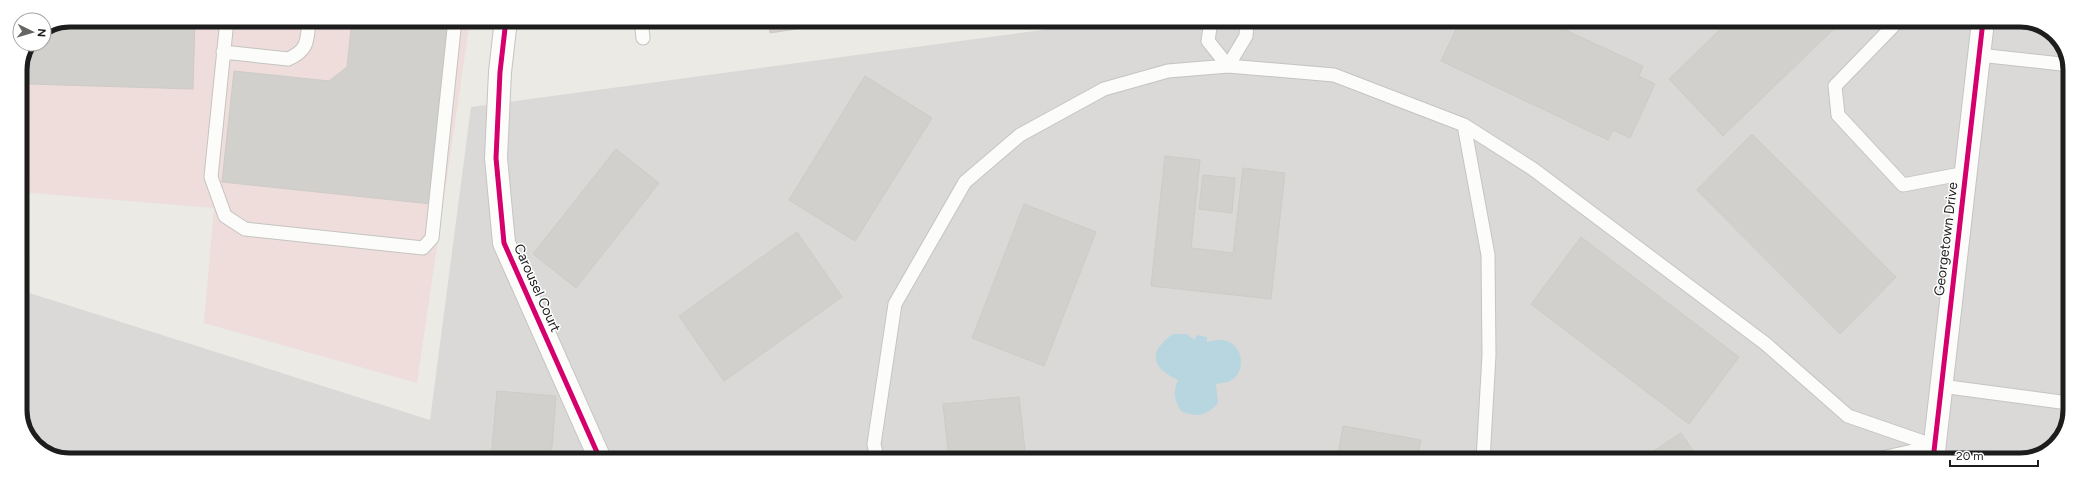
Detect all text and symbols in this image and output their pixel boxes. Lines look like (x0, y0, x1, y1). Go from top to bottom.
north arrow (12, 12, 52, 52)
text: N (35, 28, 48, 38)
street label: Georgetown Drive (1931, 181, 1961, 297)
street label: Carousel Court (510, 241, 564, 335)
scale bar (1950, 442, 2038, 468)
text: 20 m (1956, 449, 1984, 463)

